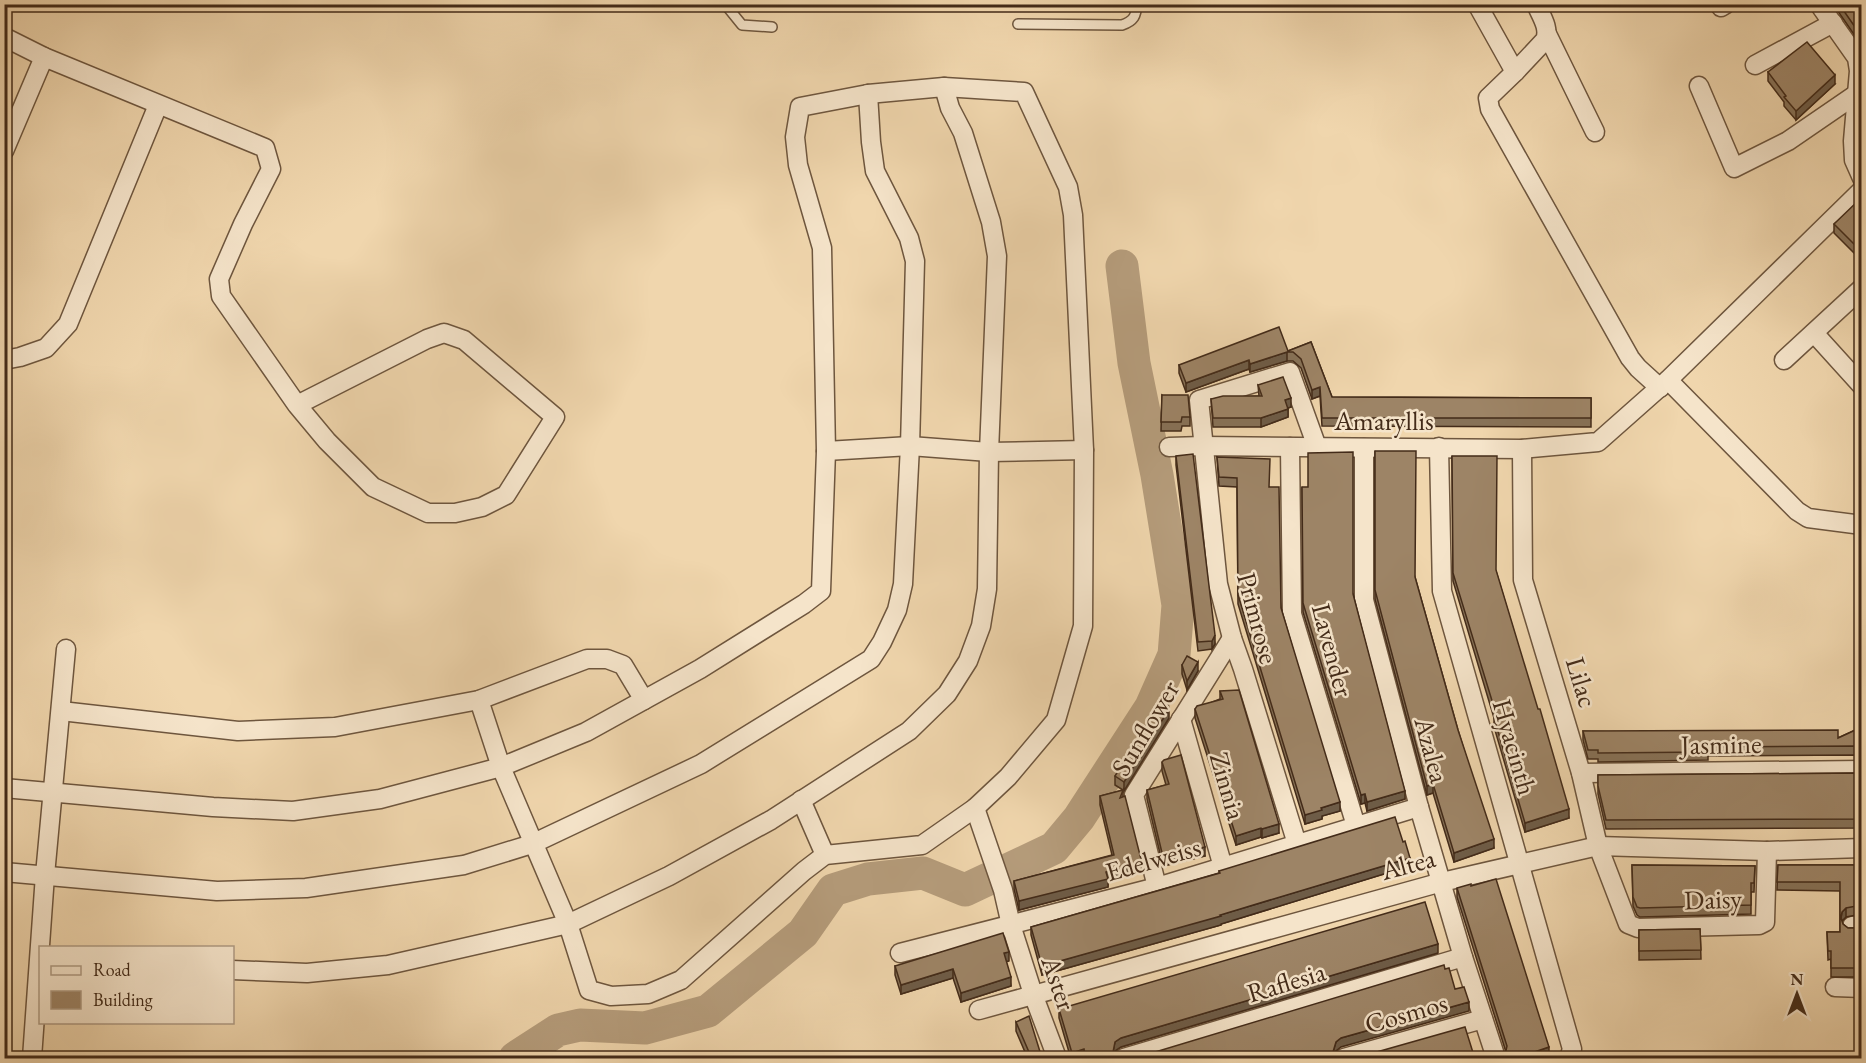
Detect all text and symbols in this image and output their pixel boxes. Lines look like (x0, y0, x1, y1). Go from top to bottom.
street label: Amaryllis (1333, 403, 1434, 438)
street label: Primrose (1229, 568, 1287, 668)
street label: Lavender (1304, 600, 1362, 700)
street label: Lilac (1558, 653, 1606, 711)
street label: Sunflower (1103, 674, 1187, 782)
street label: Hyacinth (1485, 695, 1545, 799)
street label: Azalea (1406, 712, 1458, 787)
street label: Jasmine (1678, 726, 1762, 762)
street label: Zinnia (1202, 748, 1254, 824)
street label: Edelweiss (1101, 829, 1205, 889)
street label: Altea (1376, 840, 1439, 888)
street label: Daisy (1683, 880, 1743, 918)
legend (39, 946, 234, 1024)
street label: Aster (1033, 950, 1085, 1015)
street label: Raflesia (1242, 953, 1330, 1010)
text: Road (93, 958, 132, 981)
north arrow (1767, 964, 1827, 1024)
text: N (1791, 969, 1804, 990)
street label: Cosmos (1361, 985, 1451, 1041)
text: Building (93, 988, 153, 1011)

